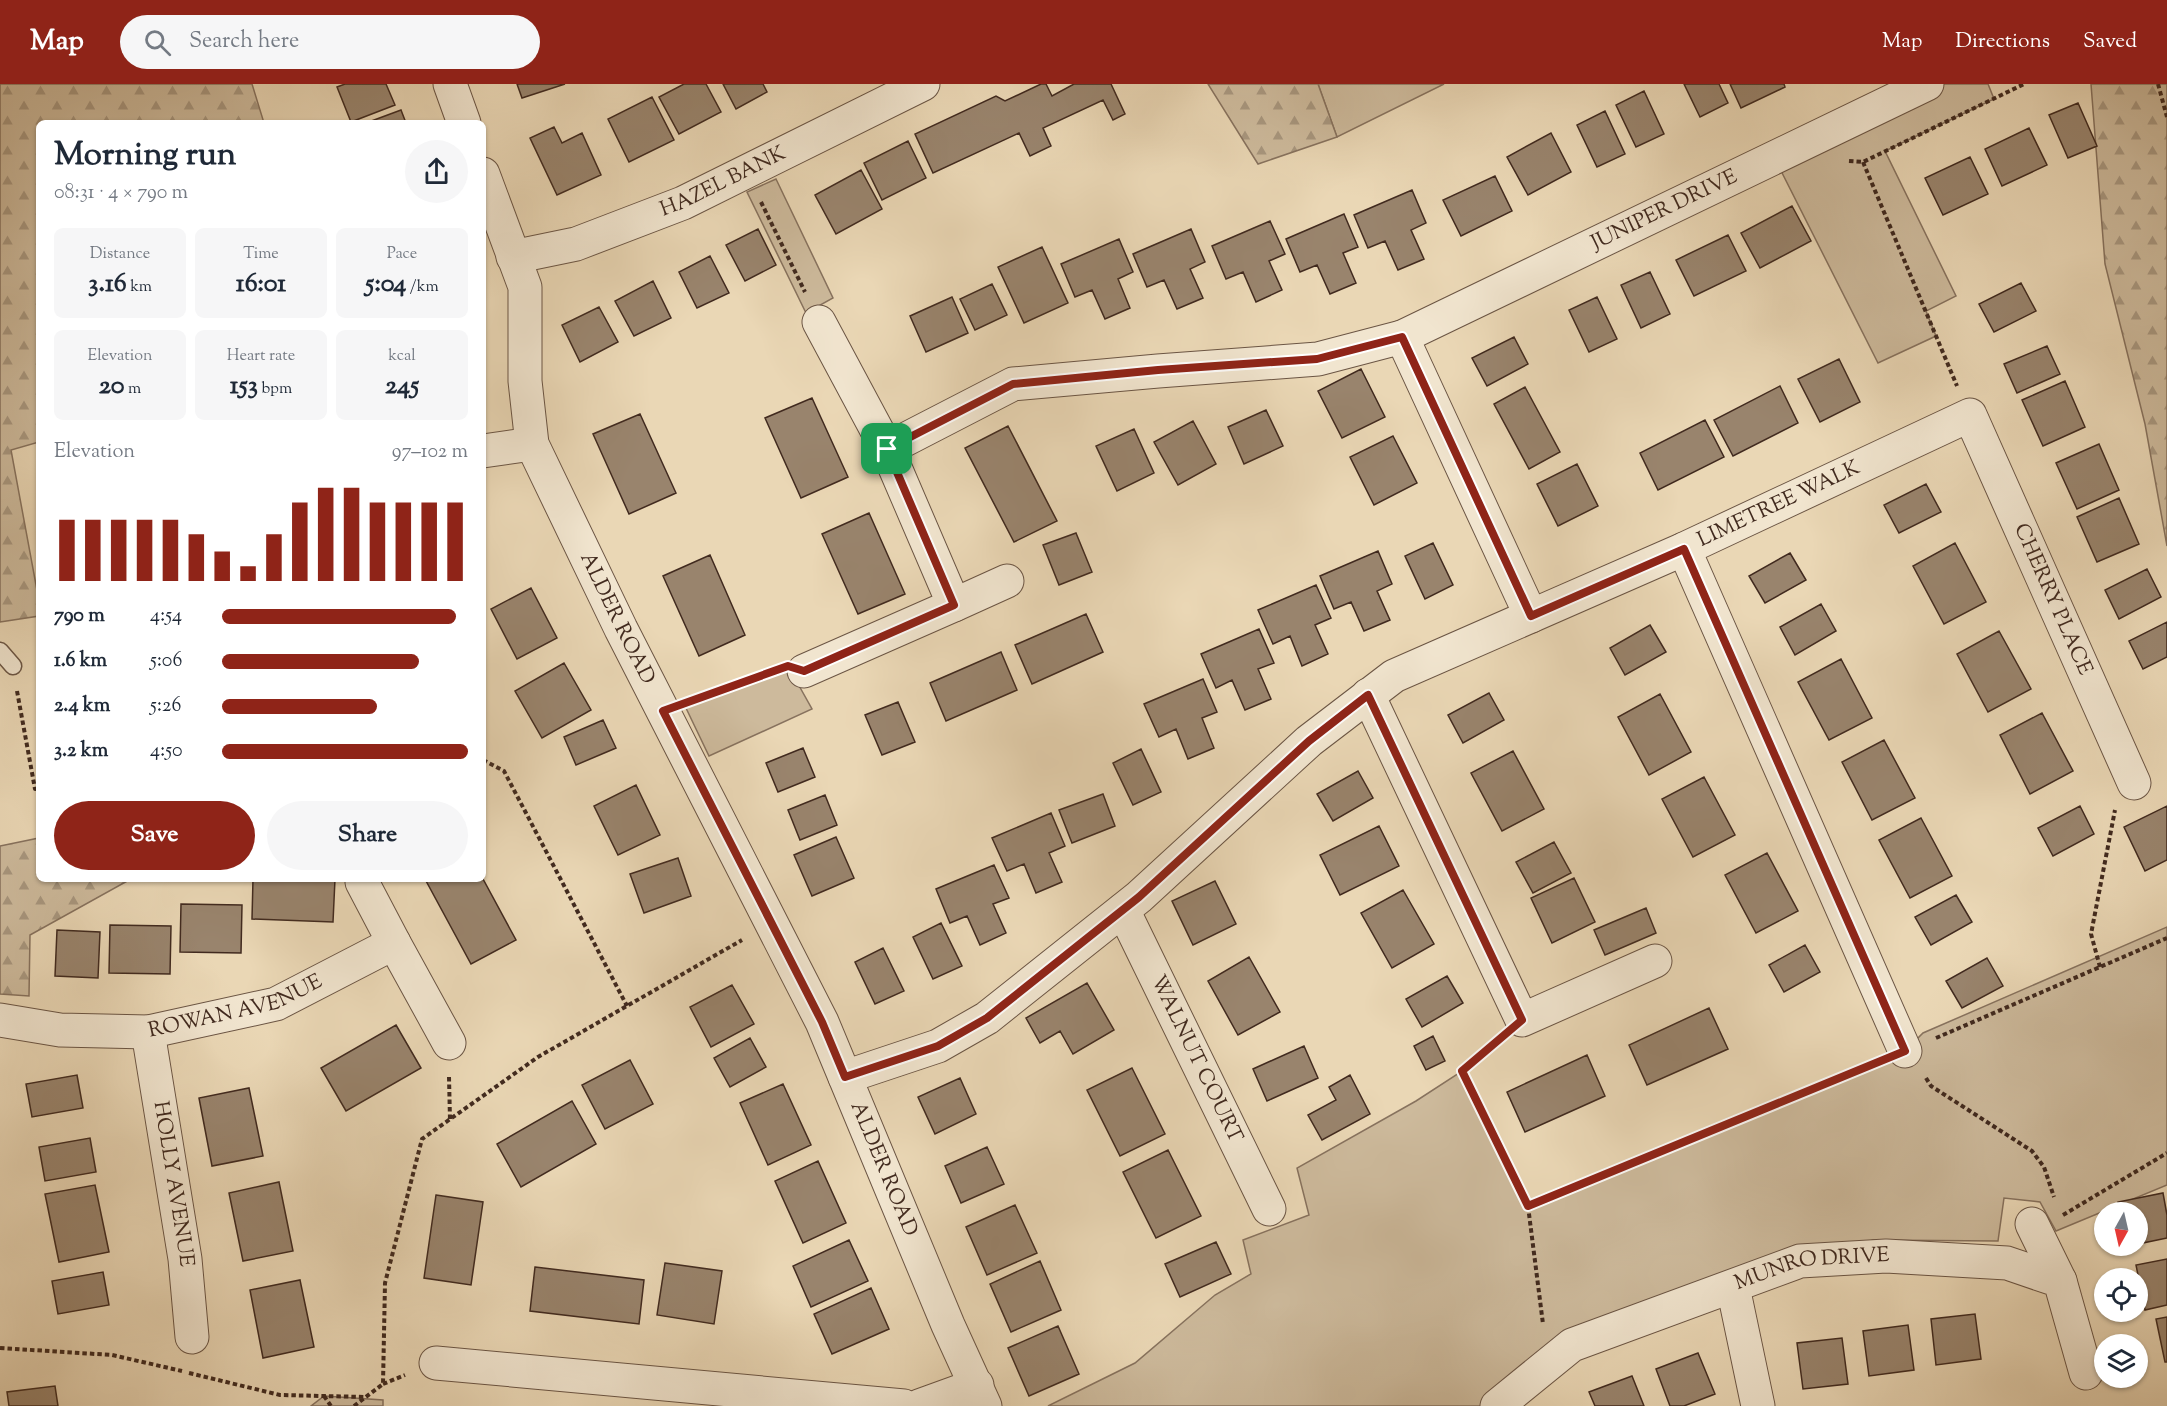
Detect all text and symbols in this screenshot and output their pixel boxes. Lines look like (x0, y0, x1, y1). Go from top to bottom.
search box (120, 15, 540, 69)
text: Map (30, 22, 84, 62)
icon: search (141, 26, 174, 59)
text: Search here (189, 26, 299, 58)
text: Map (1882, 27, 1922, 57)
text: Directions (1955, 27, 2050, 57)
text: Saved (2083, 27, 2137, 57)
text: Morning run (54, 132, 236, 180)
street label: HAZEL BANK (656, 139, 791, 225)
button: share (405, 140, 468, 203)
street label: JUNIPER DRIVE (1585, 162, 1743, 259)
text: 08:31 · 4 × 790 m (54, 179, 188, 208)
text: Distance (90, 243, 150, 266)
text: Time (243, 243, 279, 266)
text: Pace (387, 243, 417, 266)
text: 3.16 (88, 266, 127, 303)
text: 16:01 (236, 266, 286, 303)
text: 5:04 (365, 266, 406, 303)
text: km (127, 276, 152, 299)
text: /km (406, 276, 439, 299)
text: Elevation (88, 345, 152, 368)
text: Heart rate (227, 345, 295, 368)
text: kcal (388, 345, 416, 368)
text: 20 (99, 368, 125, 405)
text: 153 (230, 368, 258, 405)
text: 245 (385, 368, 419, 405)
text: m (125, 378, 141, 401)
text: bpm (258, 378, 292, 401)
pin (861, 423, 912, 474)
icon: arrive (870, 432, 903, 465)
text: Elevation (54, 438, 135, 467)
text: 97–102 m (392, 438, 468, 467)
street label: LIMETREE WALK (1693, 453, 1865, 556)
street label: CHERRY PLACE (2005, 519, 2099, 681)
street label: ALDER ROAD (571, 548, 662, 690)
text: 790 m (54, 602, 105, 631)
text: 4:54 (150, 602, 182, 631)
text: 1.6 km (54, 647, 107, 676)
text: 5:06 (150, 647, 182, 676)
text: 2.4 km (54, 692, 110, 721)
text: 5:26 (150, 692, 181, 721)
text: 3.2 km (54, 737, 108, 766)
text: 4:50 (150, 737, 183, 766)
button: Save (54, 801, 255, 870)
button: Share (267, 801, 468, 870)
street label: ROWAN AVENUE (145, 967, 328, 1047)
street label: WALNUT COURT (1142, 970, 1250, 1148)
street label: ALDER ROAD (842, 1097, 925, 1241)
street label: HOLLY AVENUE (145, 1099, 201, 1268)
north arrow (2094, 1202, 2148, 1256)
map controls (2094, 1202, 2148, 1388)
street label: MUNRO DRIVE (1730, 1241, 1891, 1299)
button: locate (2094, 1268, 2148, 1322)
button: layers (2094, 1334, 2148, 1388)

